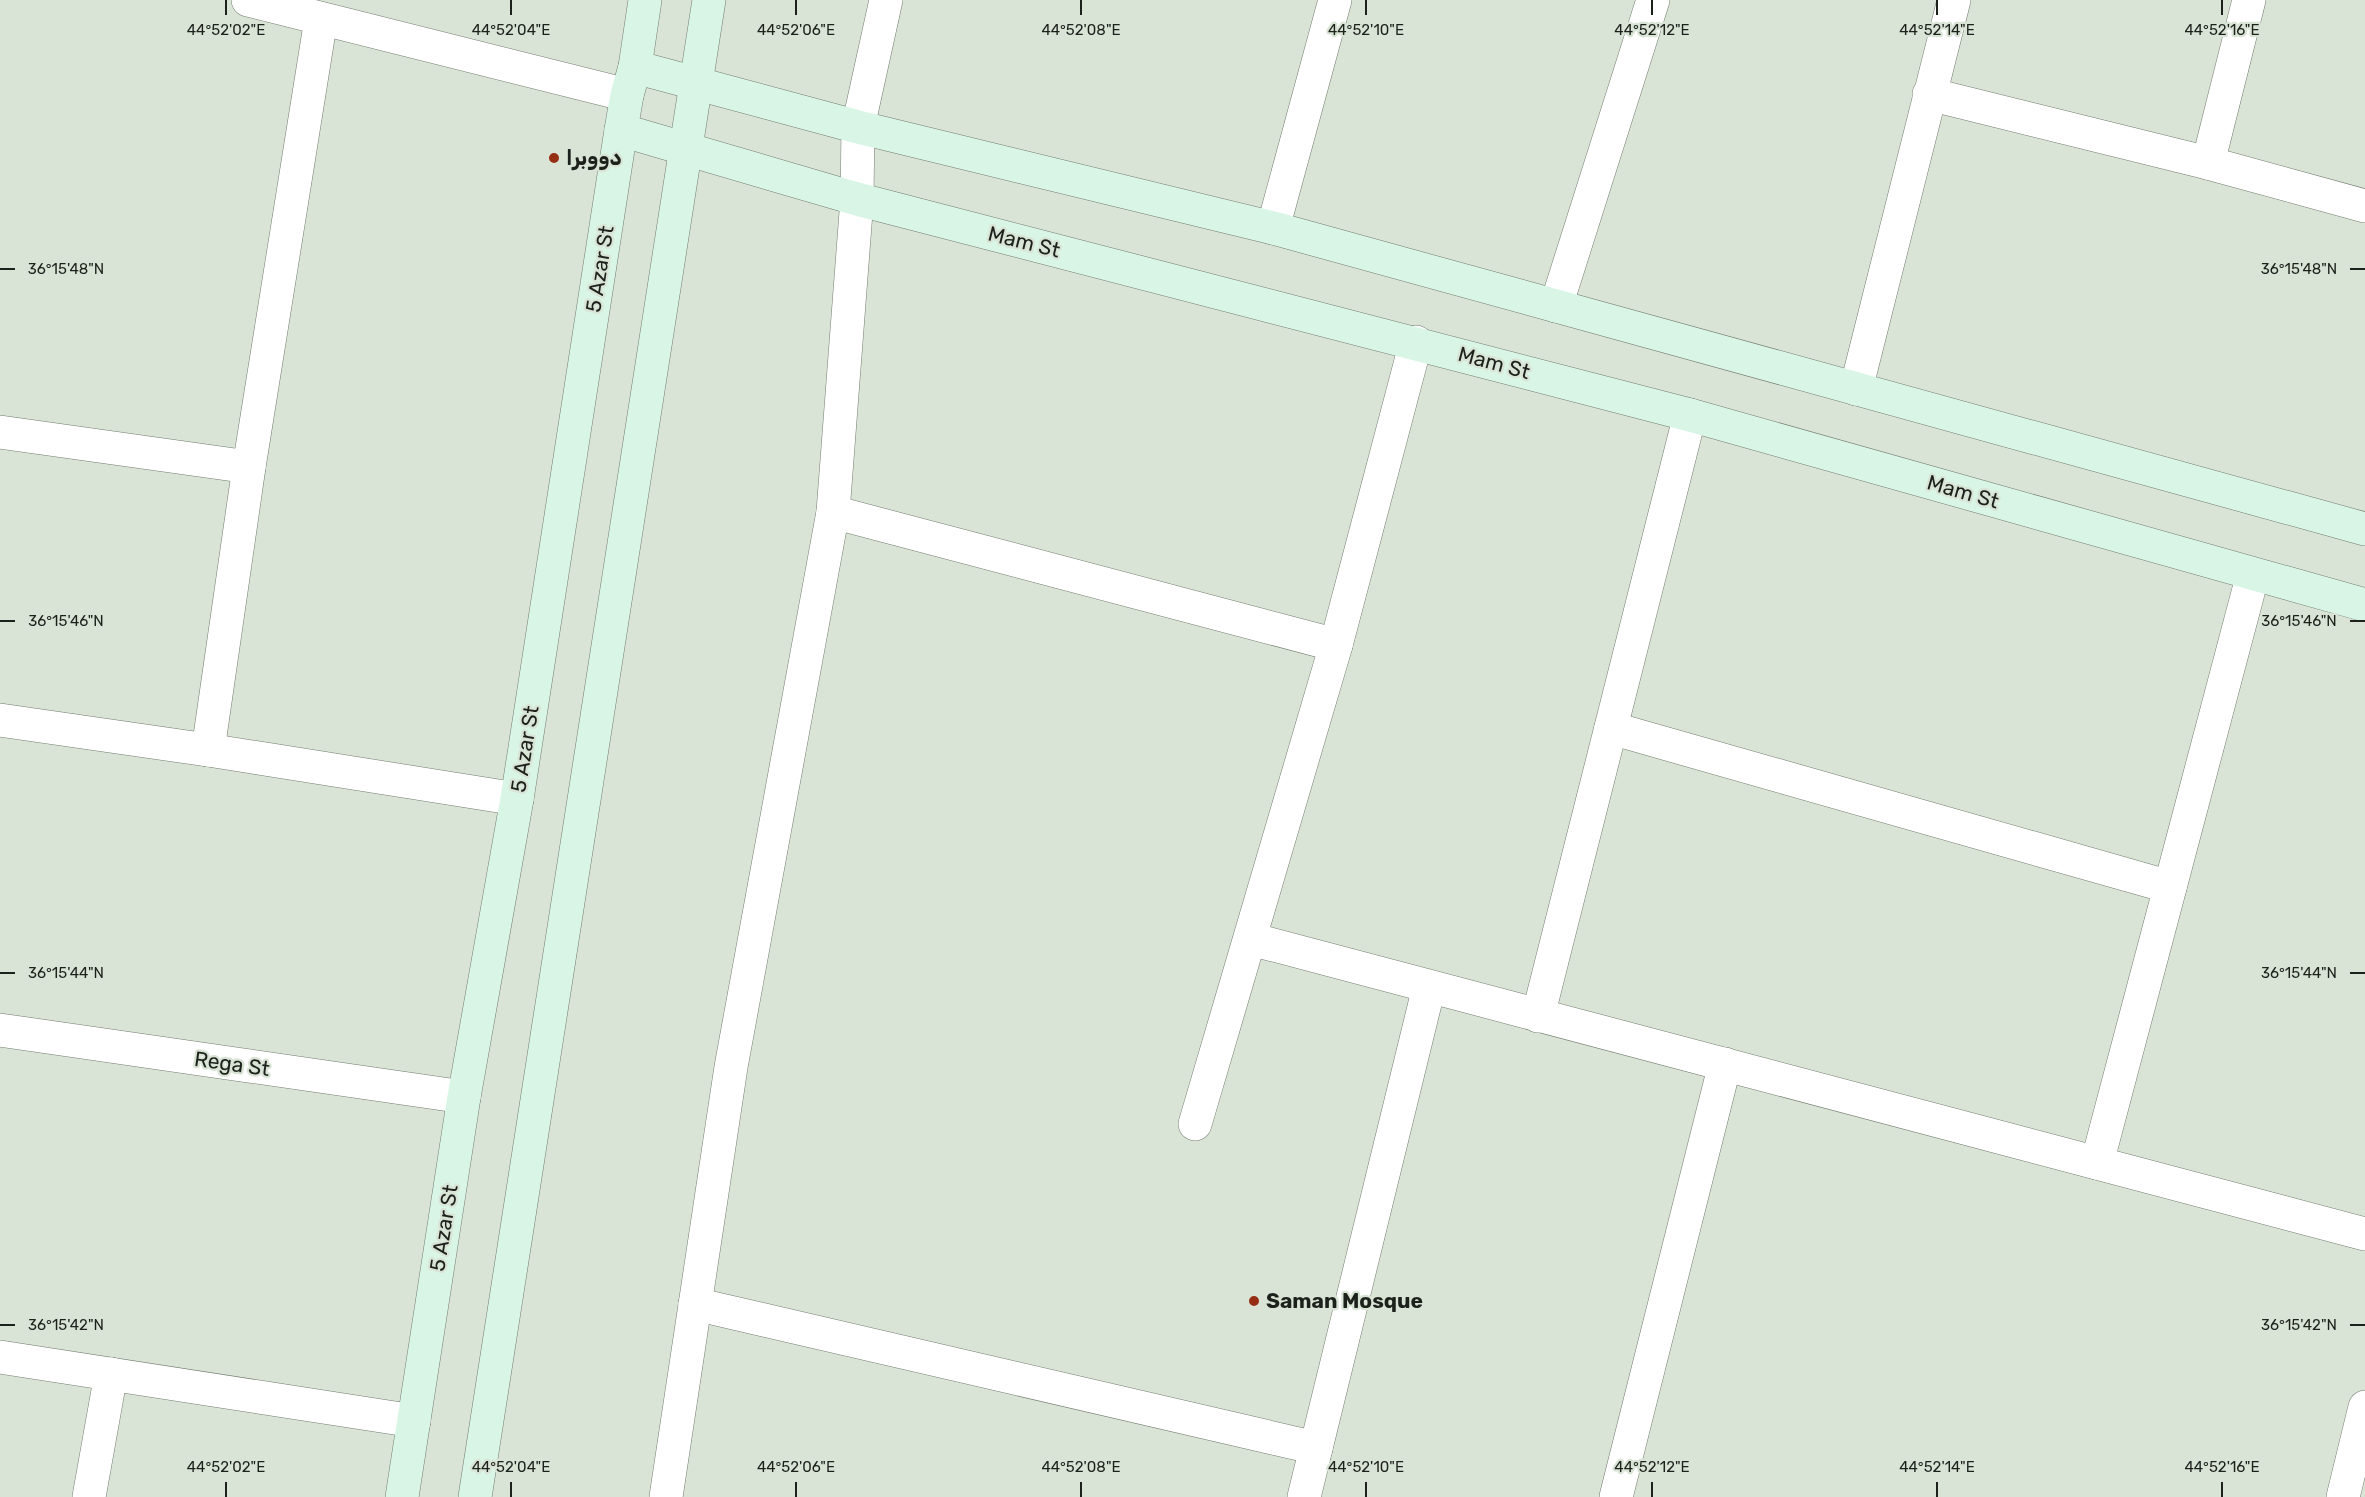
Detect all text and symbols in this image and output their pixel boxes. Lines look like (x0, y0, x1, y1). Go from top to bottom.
text: 44°52'02"E (187, 21, 265, 39)
text: 44°52'04"E (472, 21, 550, 39)
text: 44°52'06"E (757, 21, 835, 39)
text: 44°52'08"E (1041, 21, 1121, 39)
text: 44°52'10"E (1328, 21, 1404, 39)
text: 44°52'12"E (1614, 21, 1690, 39)
text: 44°52'14"E (1899, 21, 1975, 39)
text: 44°52'16"E (2184, 21, 2260, 39)
place label: دووبرا (566, 145, 622, 171)
marker: دووبرا (547, 151, 561, 165)
street label: Mam St (986, 221, 1063, 263)
street label: 5 Azar St (580, 224, 619, 314)
text: 36°15'48"N (28, 260, 104, 278)
text: 36°15'48"N (2261, 260, 2337, 278)
street label: Mam St (1455, 341, 1533, 384)
street label: Mam St (1924, 469, 2002, 514)
text: 36°15'46"N (28, 612, 104, 630)
text: 36°15'46"N (2261, 612, 2337, 630)
street label: 5 Azar St (505, 704, 544, 794)
text: 36°15'44"N (28, 964, 104, 982)
text: 36°15'44"N (2261, 964, 2337, 982)
street label: Rega St (193, 1046, 271, 1081)
street label: 5 Azar St (424, 1183, 463, 1273)
place label: Saman Mosque (1266, 1288, 1423, 1313)
marker: Saman Mosque (1247, 1294, 1261, 1308)
text: 36°15'42"N (28, 1316, 104, 1334)
text: 36°15'42"N (2261, 1316, 2337, 1334)
text: 44°52'02"E (187, 1458, 265, 1476)
text: 44°52'04"E (472, 1458, 550, 1476)
text: 44°52'06"E (757, 1458, 835, 1476)
text: 44°52'08"E (1041, 1458, 1121, 1476)
text: 44°52'10"E (1328, 1458, 1404, 1476)
text: 44°52'12"E (1614, 1458, 1690, 1476)
text: 44°52'14"E (1899, 1458, 1975, 1476)
text: 44°52'16"E (2184, 1458, 2260, 1476)

